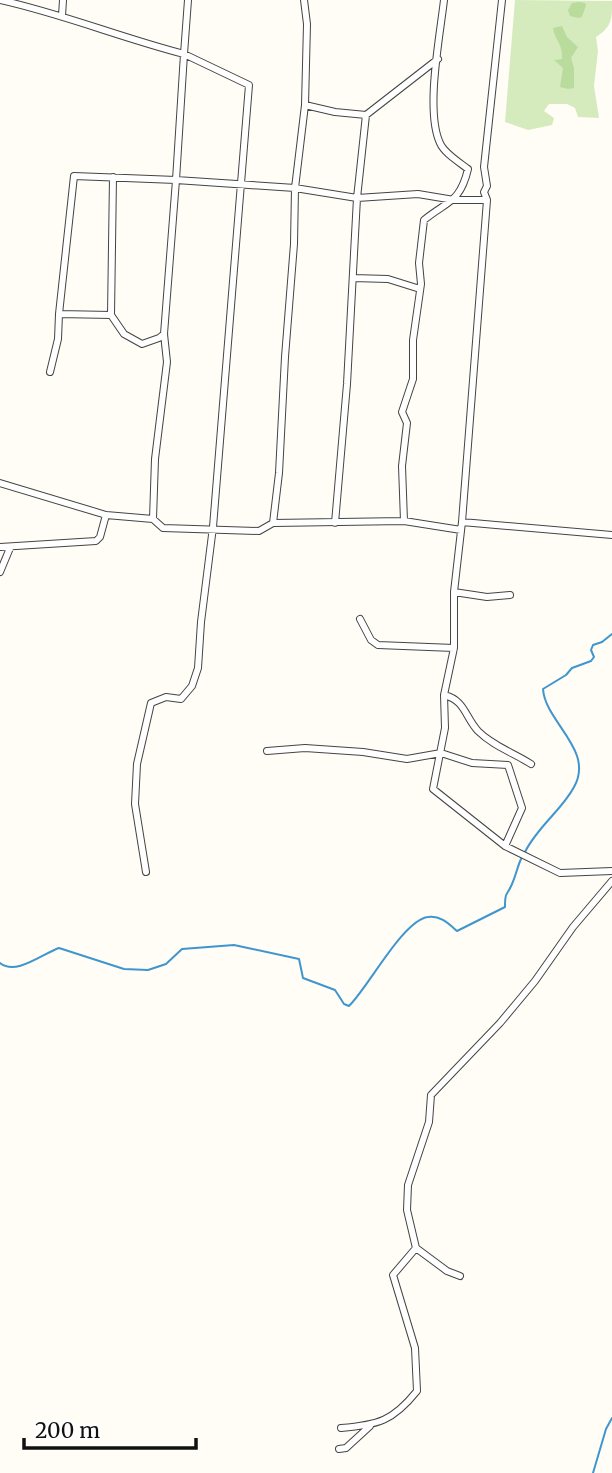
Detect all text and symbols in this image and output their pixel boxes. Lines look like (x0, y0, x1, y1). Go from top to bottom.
scale bar (24, 1406, 196, 1450)
text: 200 m (35, 1417, 100, 1444)

